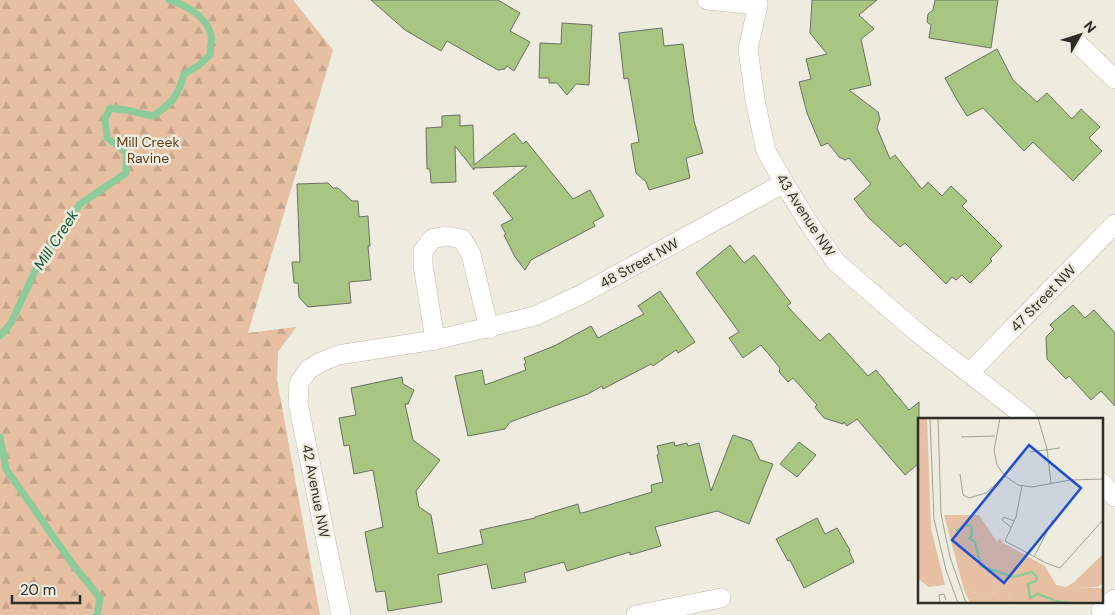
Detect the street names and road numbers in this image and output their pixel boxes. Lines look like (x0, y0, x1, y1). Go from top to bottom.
street label: 43 Avenue NW (773, 170, 840, 260)
street label: 48 Street NW (596, 234, 682, 292)
street label: 47 Street NW (1007, 260, 1080, 335)
street label: 42 Avenue NW (298, 443, 334, 540)

